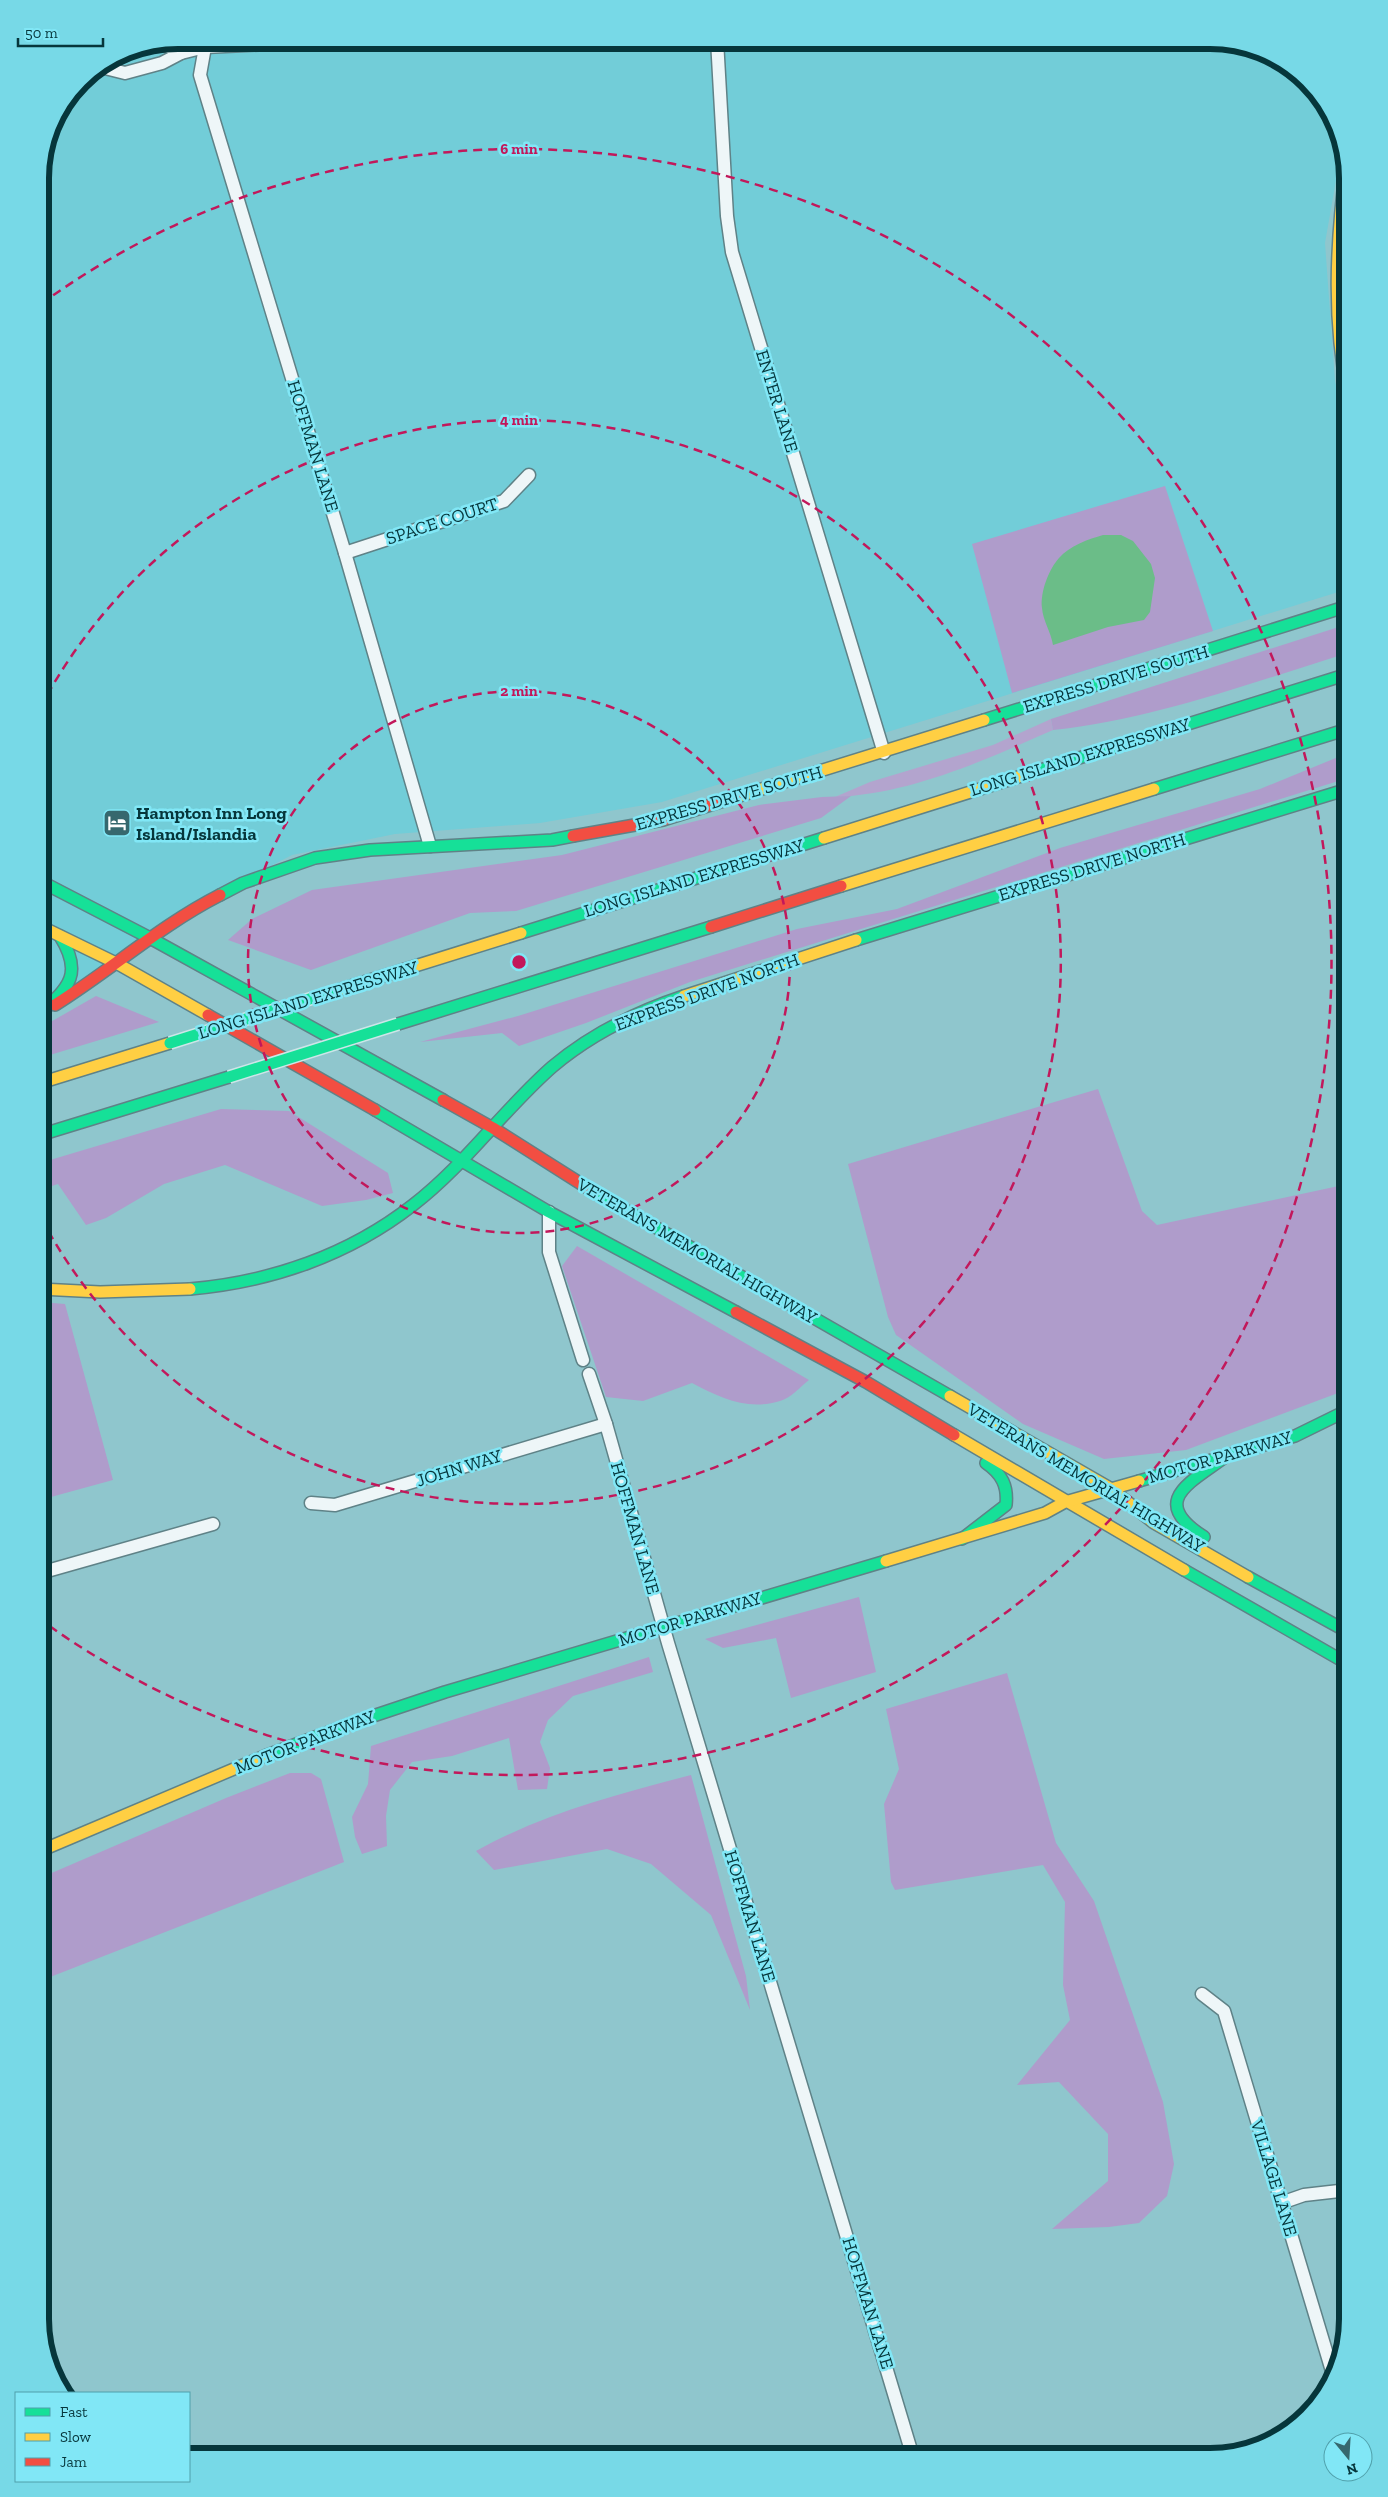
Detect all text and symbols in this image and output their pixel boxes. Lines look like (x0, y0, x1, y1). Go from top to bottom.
scale bar (18, 15, 102, 47)
text: 50 m (25, 24, 58, 42)
text: 6 min (500, 140, 538, 158)
street label: ENTER LANE (751, 347, 803, 455)
street label: HOFFMAN LANE (283, 377, 343, 515)
text: 4 min (500, 411, 538, 429)
street label: SPACE COURT (383, 493, 501, 549)
street label: EXPRESS DRIVE SOUTH (1020, 640, 1212, 718)
text: 2 min (500, 682, 538, 700)
street label: LONG ISLAND EXPRESSWAY (967, 713, 1193, 801)
street label: EXPRESS DRIVE SOUTH (633, 761, 825, 835)
place label: Hampton Inn Long Island/Islandia (136, 802, 287, 845)
hotel icon: Hampton Inn Long Island/Islandia (102, 808, 132, 838)
street label: EXPRESS DRIVE NORTH (996, 828, 1188, 906)
street label: LONG ISLAND EXPRESSWAY (581, 834, 807, 922)
street label: EXPRESS DRIVE NORTH (612, 948, 802, 1036)
centre of rings (510, 953, 528, 971)
street label: LONG ISLAND EXPRESSWAY (195, 956, 421, 1044)
street label: VETERANS MEMORIAL HIGHWAY (572, 1173, 821, 1329)
street label: VETERANS MEMORIAL HIGHWAY (962, 1398, 1209, 1558)
street label: MOTOR PARKWAY (1145, 1426, 1295, 1488)
street label: JOHN WAY (414, 1445, 504, 1491)
street label: HOFFMAN LANE (606, 1459, 664, 1597)
street label: MOTOR PARKWAY (616, 1587, 764, 1651)
street label: MOTOR PARKWAY (232, 1705, 378, 1779)
street label: HOFFMAN LANE (720, 1847, 780, 1985)
street label: VILLAGE LANE (1246, 2116, 1302, 2239)
street label: HOFFMAN LANE (838, 2234, 898, 2372)
legend (15, 2392, 190, 2482)
text: Fast (60, 2403, 88, 2421)
text: Slow (60, 2428, 92, 2446)
north arrow (1323, 2432, 1373, 2482)
text: Jam (60, 2453, 87, 2471)
text: N (1344, 2459, 1360, 2479)

